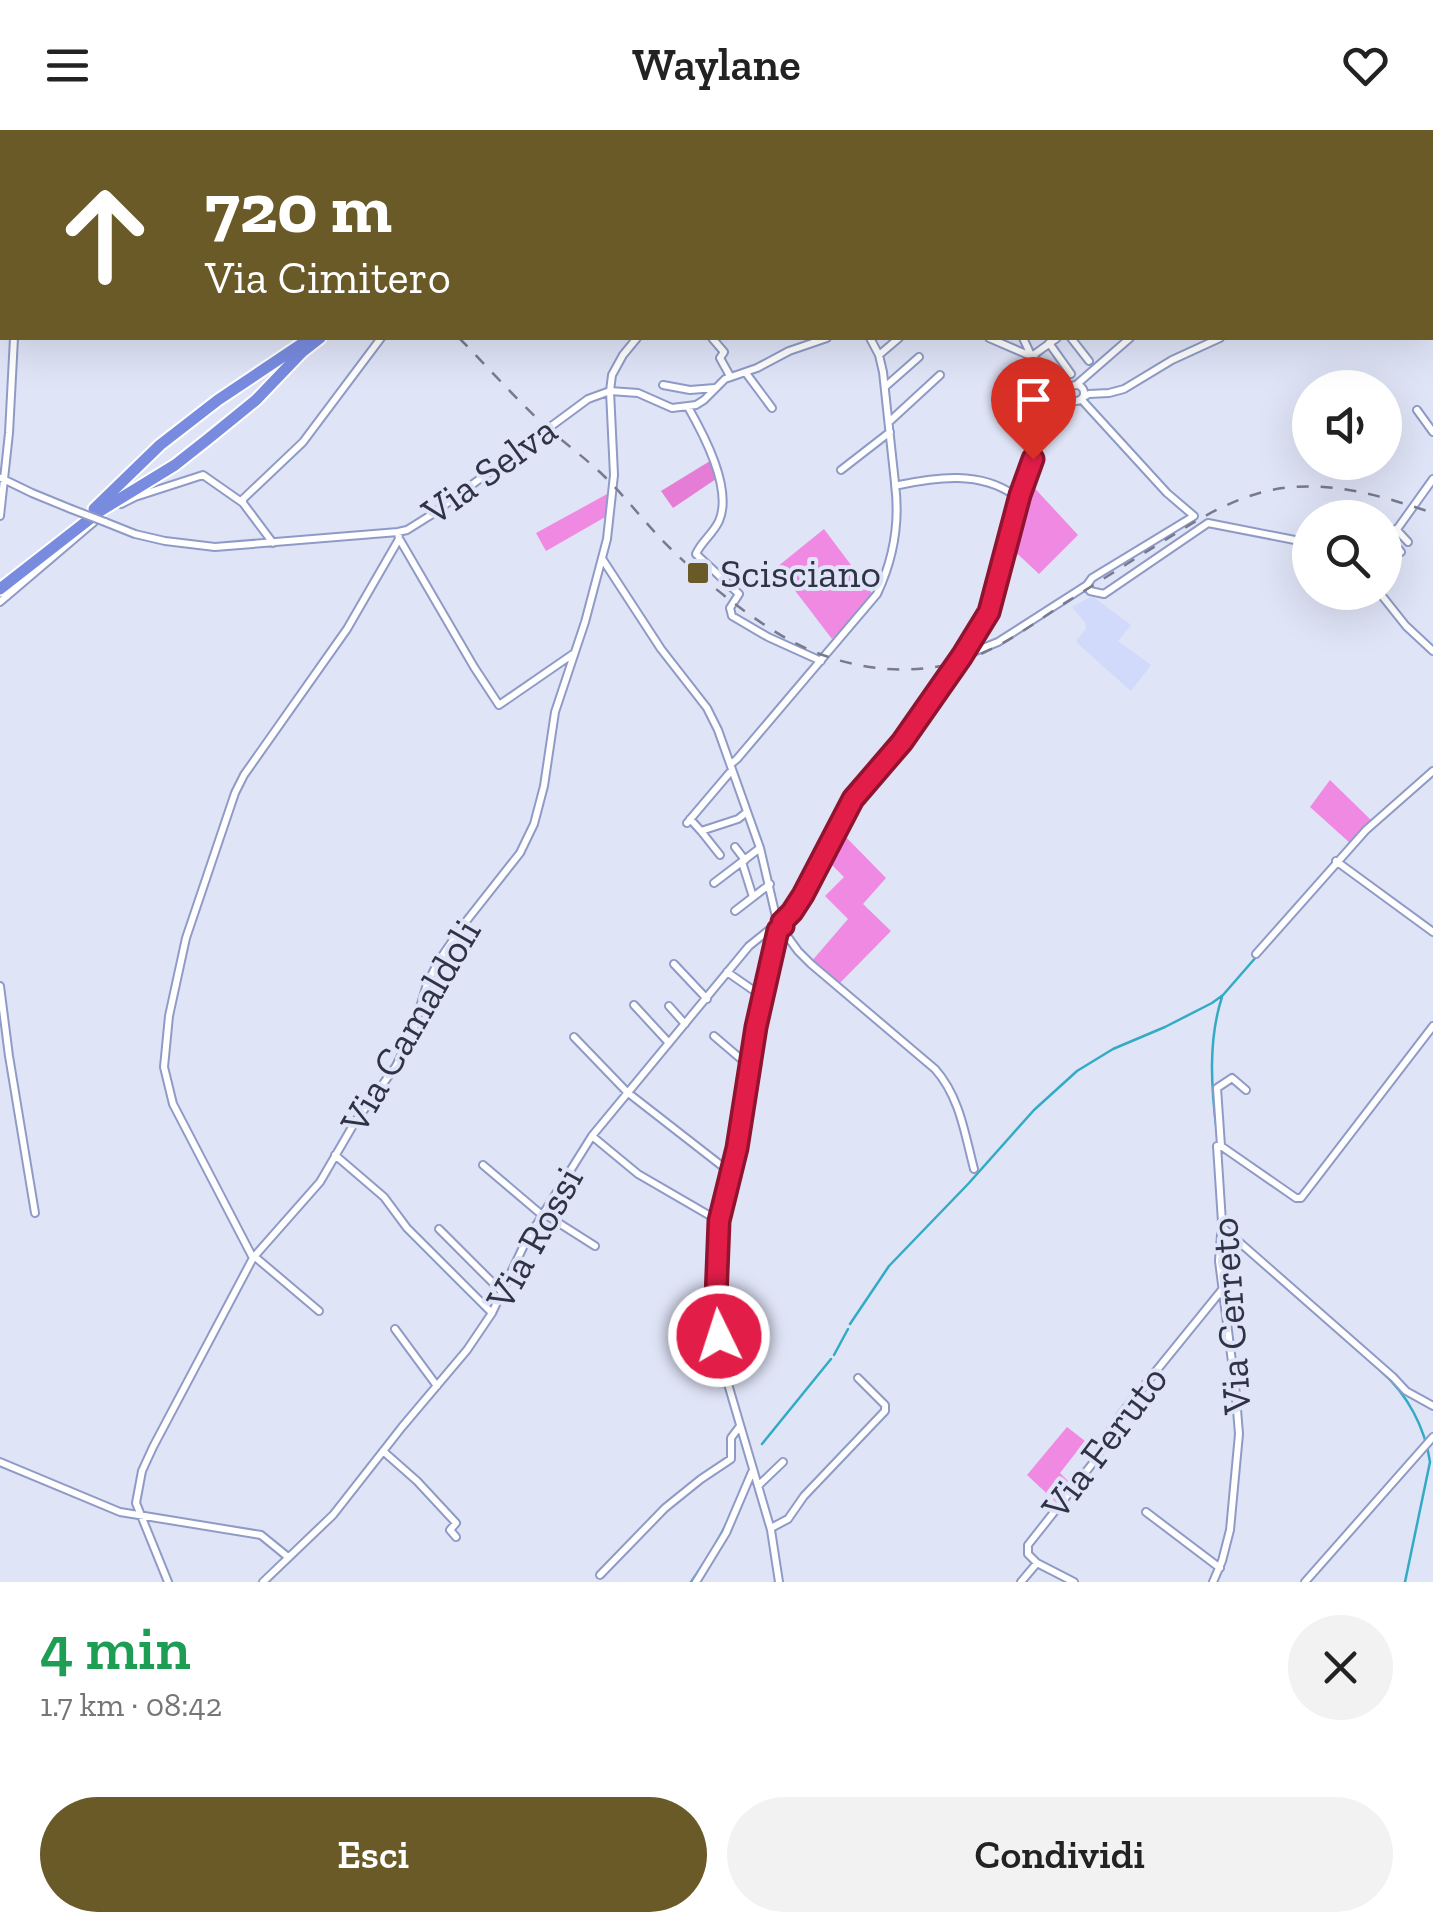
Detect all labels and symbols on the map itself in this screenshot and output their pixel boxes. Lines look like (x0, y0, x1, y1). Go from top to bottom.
pin (991, 357, 1076, 460)
street label: Via Selva (412, 405, 566, 535)
place label: Scisciano (720, 549, 881, 597)
marker: Scisciano (685, 560, 711, 586)
street label: Via Camaldoli (329, 911, 490, 1142)
street label: Via Rossi (475, 1158, 593, 1319)
street label: Via Cerreto (1199, 1216, 1261, 1417)
position arrow (667, 1284, 771, 1388)
street label: Via Feruto (1030, 1356, 1177, 1529)

